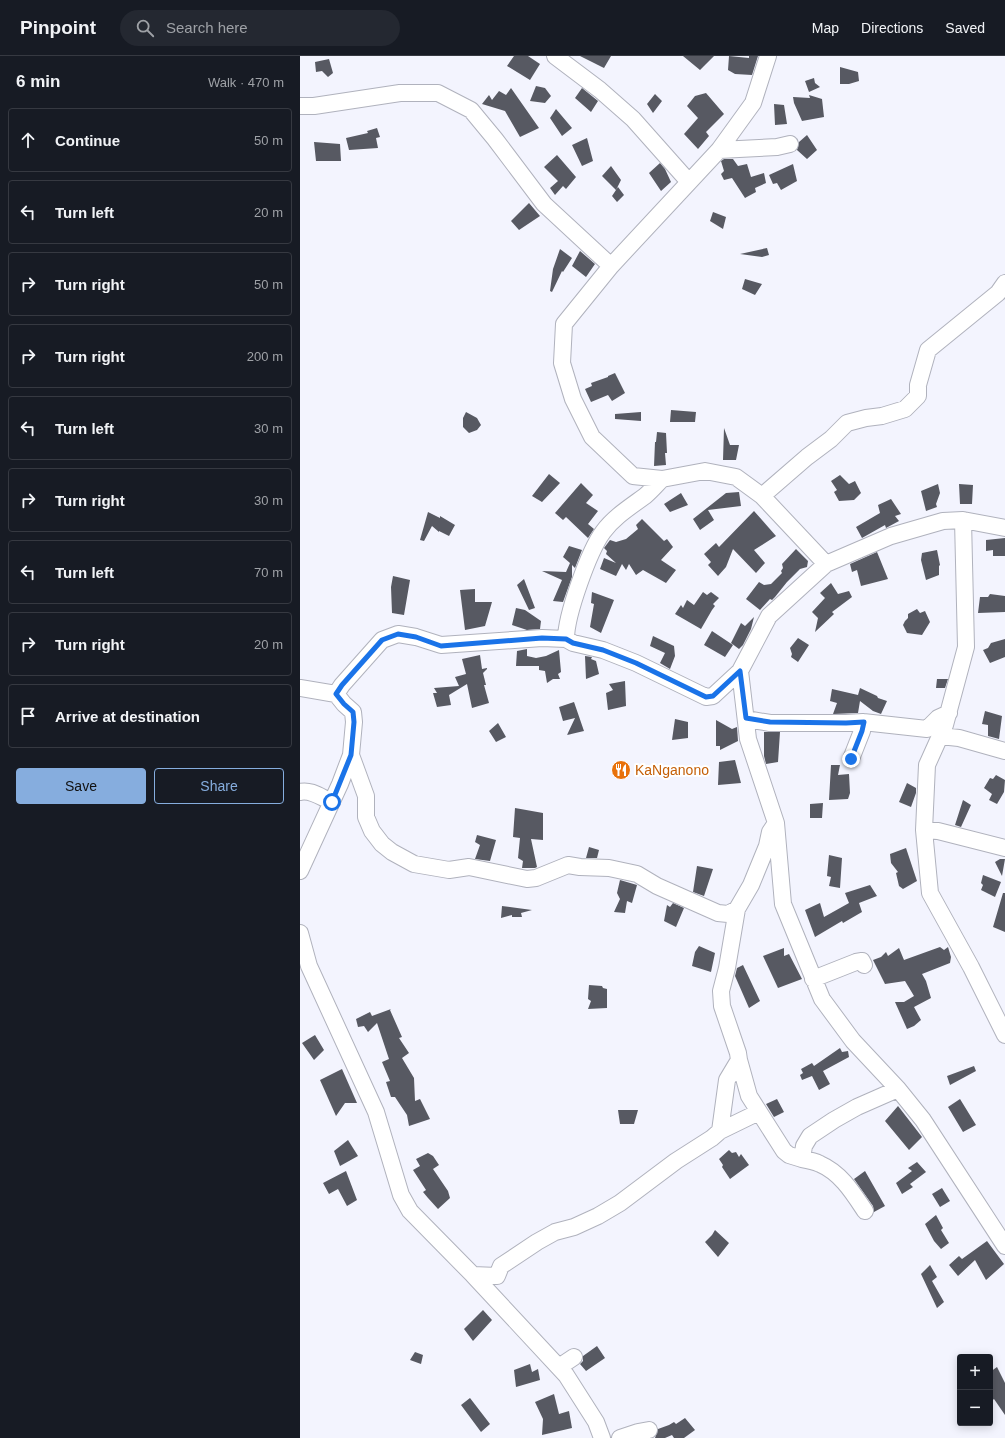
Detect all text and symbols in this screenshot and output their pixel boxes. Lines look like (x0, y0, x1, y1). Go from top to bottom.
search box (120, 10, 400, 46)
text: Pinpoint (20, 17, 96, 38)
icon: search (134, 17, 156, 39)
text: Search here (166, 19, 248, 36)
text: Map (812, 20, 839, 36)
text: Directions (861, 20, 923, 36)
text: Saved (945, 20, 985, 36)
text: 6 min (16, 72, 60, 91)
text: Walk · 470 m (208, 75, 284, 90)
icon: ahead (17, 129, 39, 151)
text: Continue (55, 132, 120, 149)
text: 50 m (254, 133, 283, 148)
icon: left (17, 201, 39, 223)
text: Turn left (55, 204, 114, 221)
text: 20 m (254, 205, 283, 220)
icon: right (17, 273, 39, 295)
text: Turn right (55, 276, 125, 293)
text: 50 m (254, 277, 283, 292)
icon: right (17, 345, 39, 367)
text: Turn right (55, 348, 125, 365)
text: 200 m (247, 349, 283, 364)
icon: left (17, 417, 39, 439)
text: Turn left (55, 420, 114, 437)
text: 30 m (254, 421, 283, 436)
icon: right (17, 489, 39, 511)
text: Turn right (55, 492, 125, 509)
text: 30 m (254, 493, 283, 508)
icon: left (17, 561, 39, 583)
text: Turn left (55, 564, 114, 581)
text: 70 m (254, 565, 283, 580)
icon: right (17, 633, 39, 655)
text: Turn right (55, 636, 125, 653)
text: 20 m (254, 637, 283, 652)
icon: arrive (17, 705, 39, 727)
text: Arrive at destination (55, 708, 200, 725)
route end (842, 750, 860, 768)
restaurant icon: KaNganono (610, 759, 632, 781)
place label: KaNganono (635, 762, 709, 778)
button: Save (16, 768, 146, 804)
button: Share (154, 768, 284, 804)
route start (323, 793, 341, 811)
map controls (957, 1354, 993, 1426)
button: + (957, 1354, 993, 1390)
button: − (957, 1390, 993, 1426)

